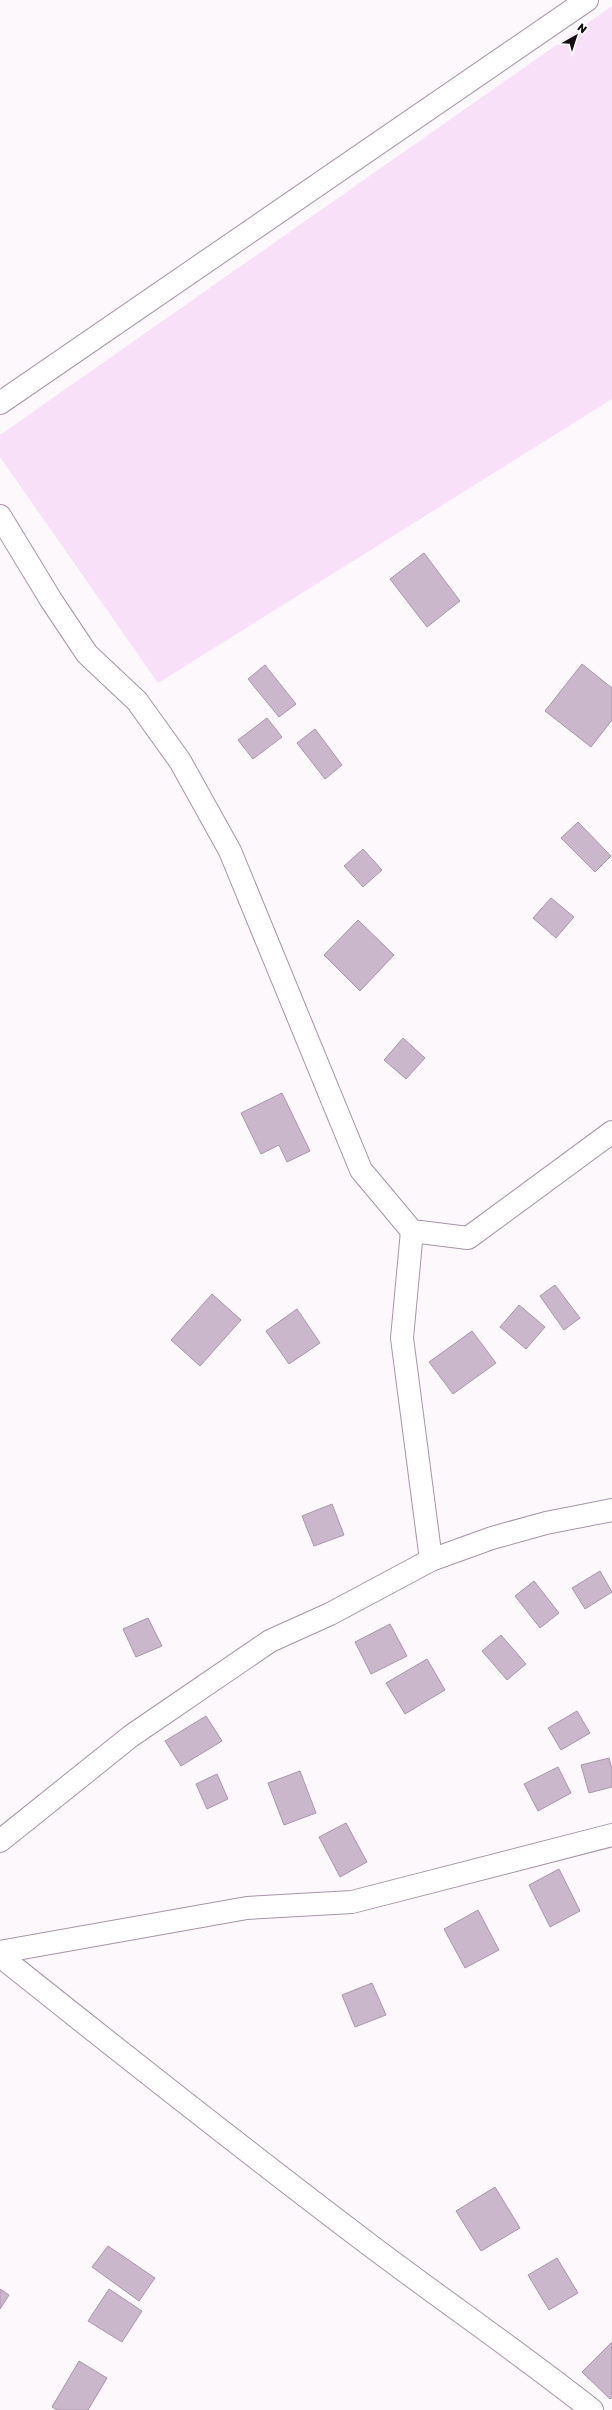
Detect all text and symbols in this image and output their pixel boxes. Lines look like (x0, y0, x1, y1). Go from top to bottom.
north arrow (556, 16, 596, 56)
text: N (575, 20, 590, 36)

